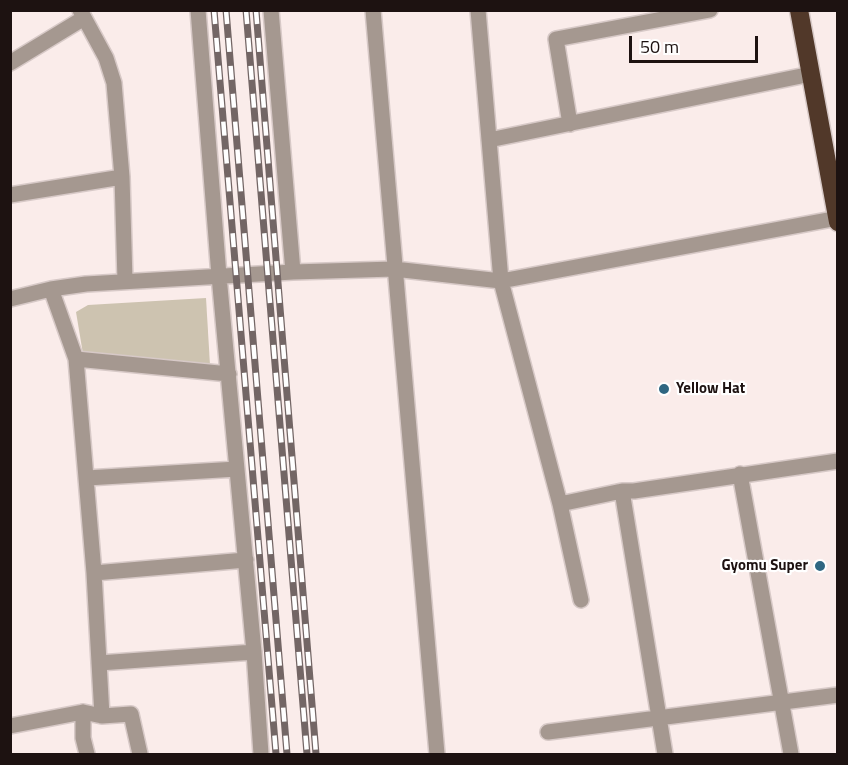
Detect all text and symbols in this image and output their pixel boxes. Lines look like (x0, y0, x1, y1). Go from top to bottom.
scale bar (632, 24, 761, 62)
text: 50 m (640, 33, 679, 60)
place label: Yellow Hat (676, 380, 745, 398)
marker: Yellow Hat (657, 382, 671, 396)
place label: Gyomu Super (722, 557, 808, 575)
marker: Gyomu Super (813, 559, 827, 573)

